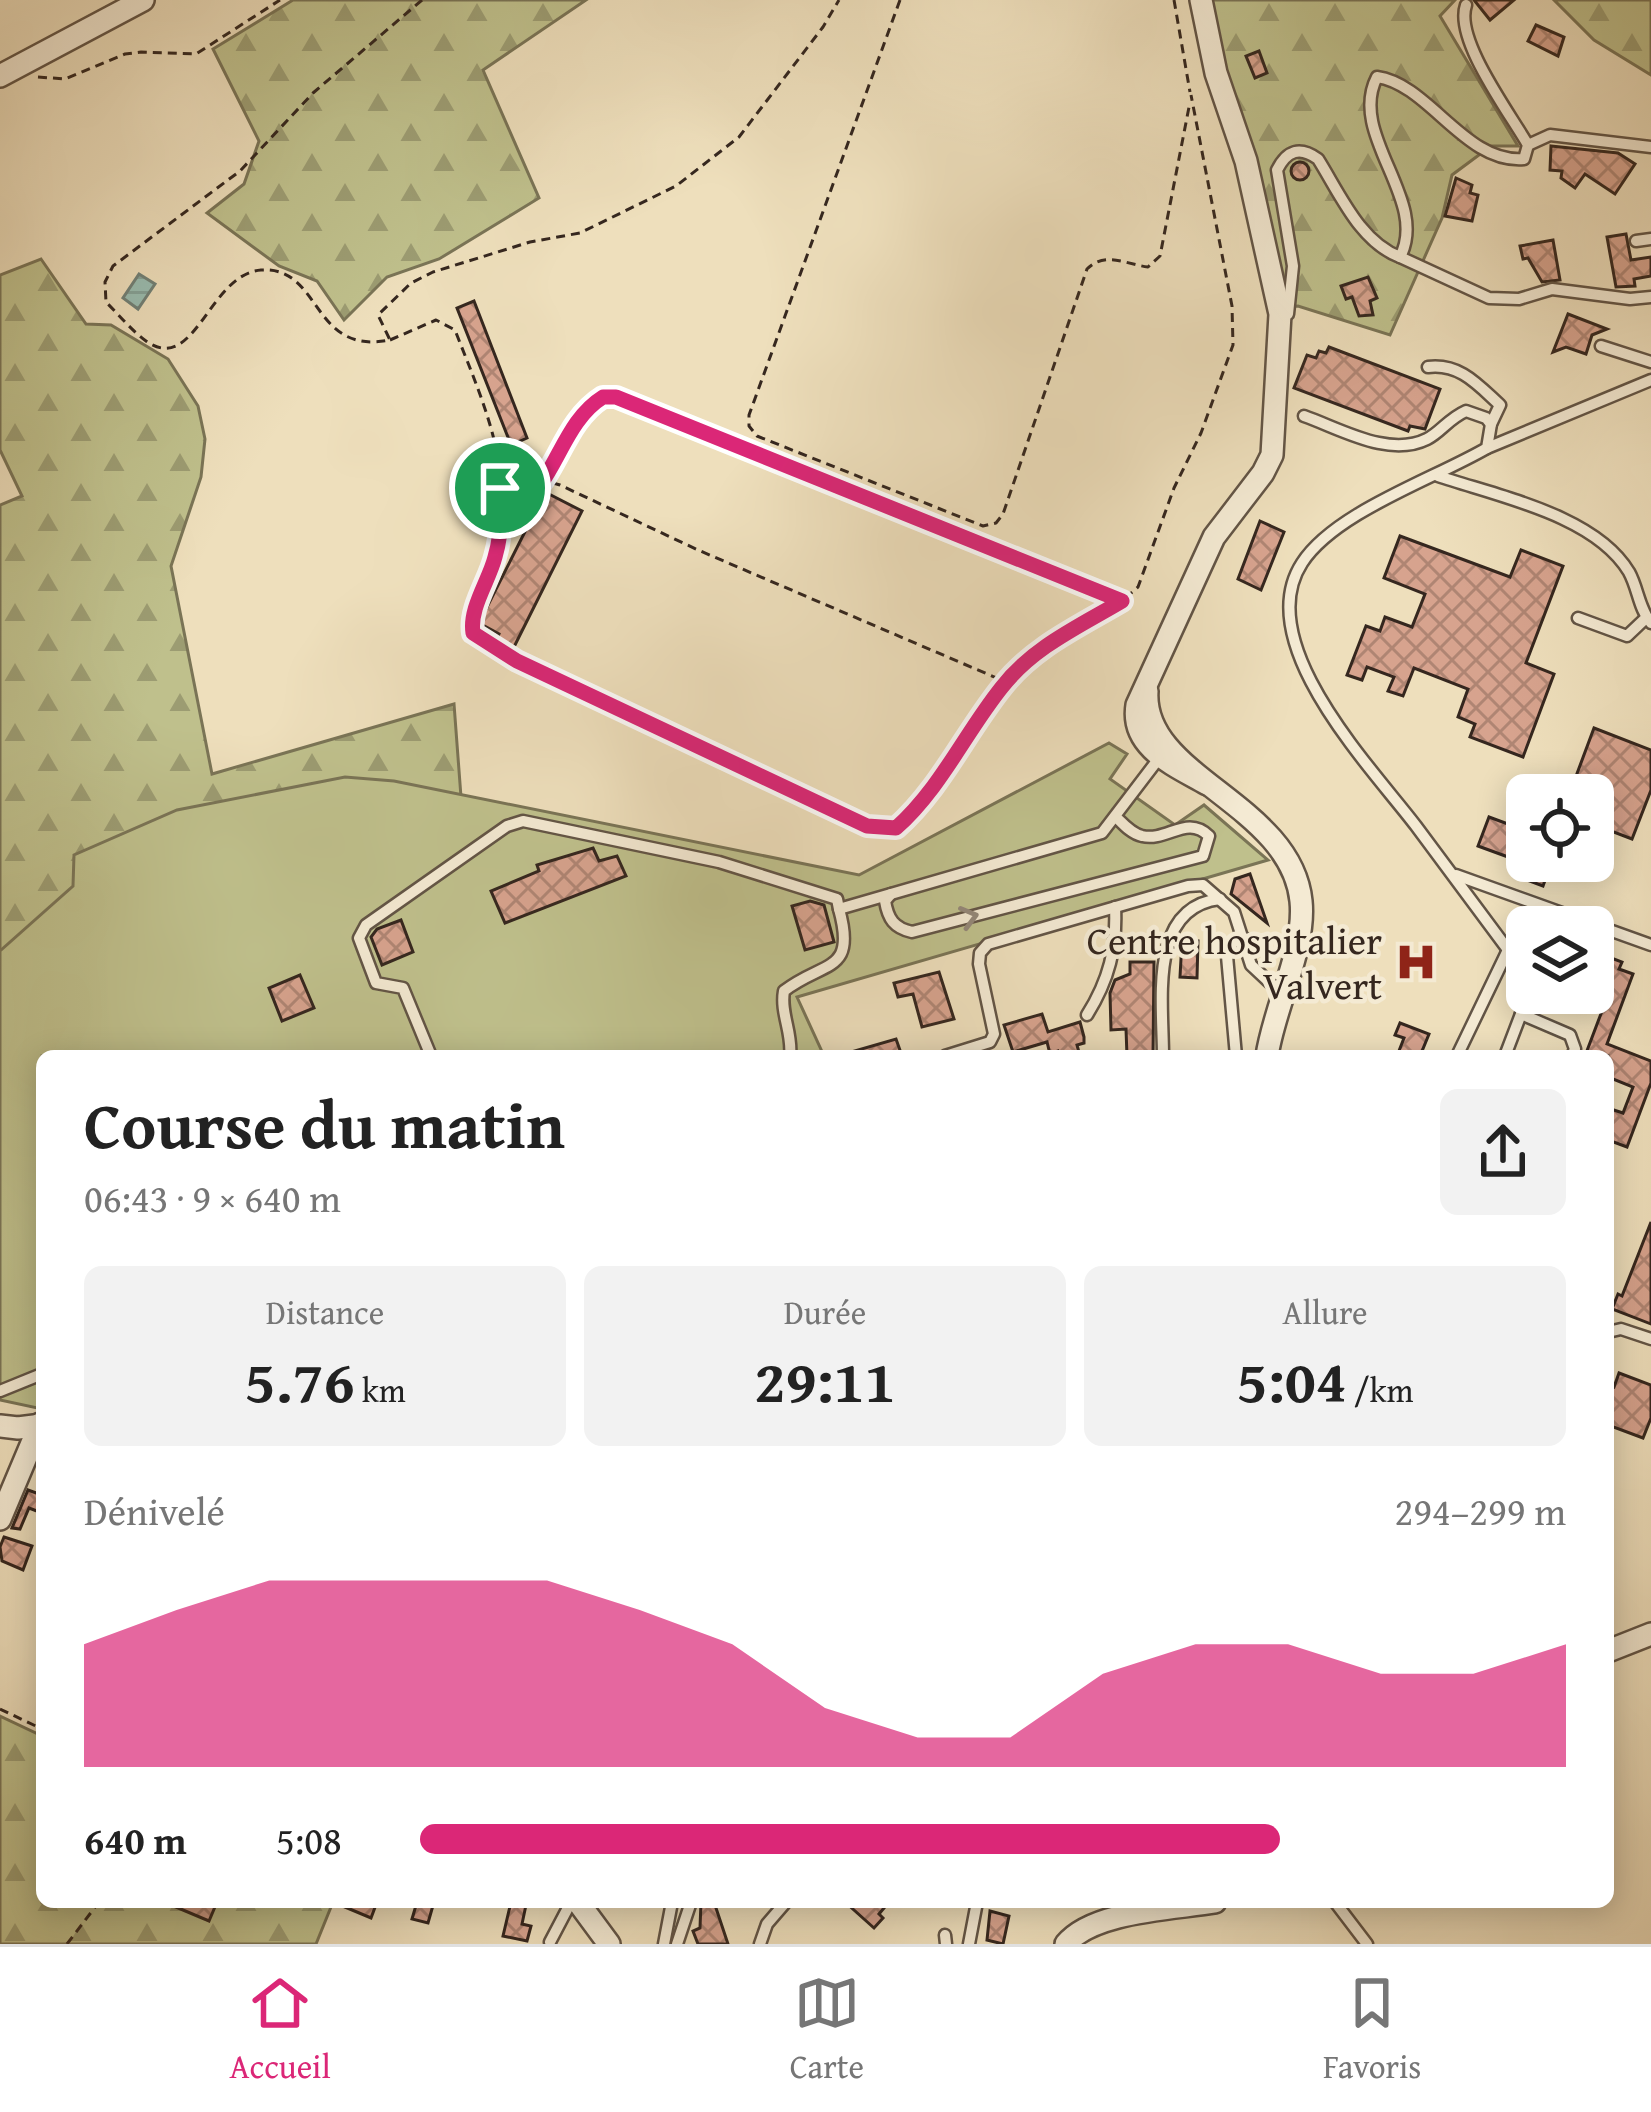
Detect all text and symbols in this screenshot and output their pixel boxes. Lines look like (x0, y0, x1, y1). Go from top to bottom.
pin (449, 437, 551, 539)
icon: arrive (467, 455, 533, 521)
map controls (1506, 774, 1614, 1014)
button: locate (1506, 774, 1614, 882)
button: layers (1506, 906, 1614, 1014)
one-way arrow (958, 907, 979, 932)
place label: Centre hospitalier Valvert (1087, 911, 1382, 1013)
hospital icon: Centre hospitalier Valvert (1393, 939, 1439, 985)
text: Course du matin (84, 1075, 565, 1172)
button: share (1440, 1089, 1566, 1215)
text: 06:43 · 9 × 640 m (84, 1169, 341, 1226)
text: Distance (266, 1288, 384, 1336)
text: Durée (784, 1288, 866, 1336)
text: Allure (1283, 1288, 1367, 1336)
text: 5.76 (244, 1336, 355, 1424)
text: 29:11 (754, 1336, 896, 1424)
text: 5:04 (1237, 1336, 1347, 1424)
text: km (355, 1366, 406, 1414)
text: /km (1347, 1366, 1413, 1414)
text: Dénivelé (84, 1482, 225, 1539)
text: 294–299 m (1394, 1482, 1566, 1539)
text: 640 m (84, 1811, 187, 1868)
text: 5:08 (276, 1811, 342, 1868)
tab: Accueil (230, 1970, 331, 2090)
tab: Carte (790, 1970, 864, 2090)
tab: Favoris (1323, 1970, 1421, 2090)

